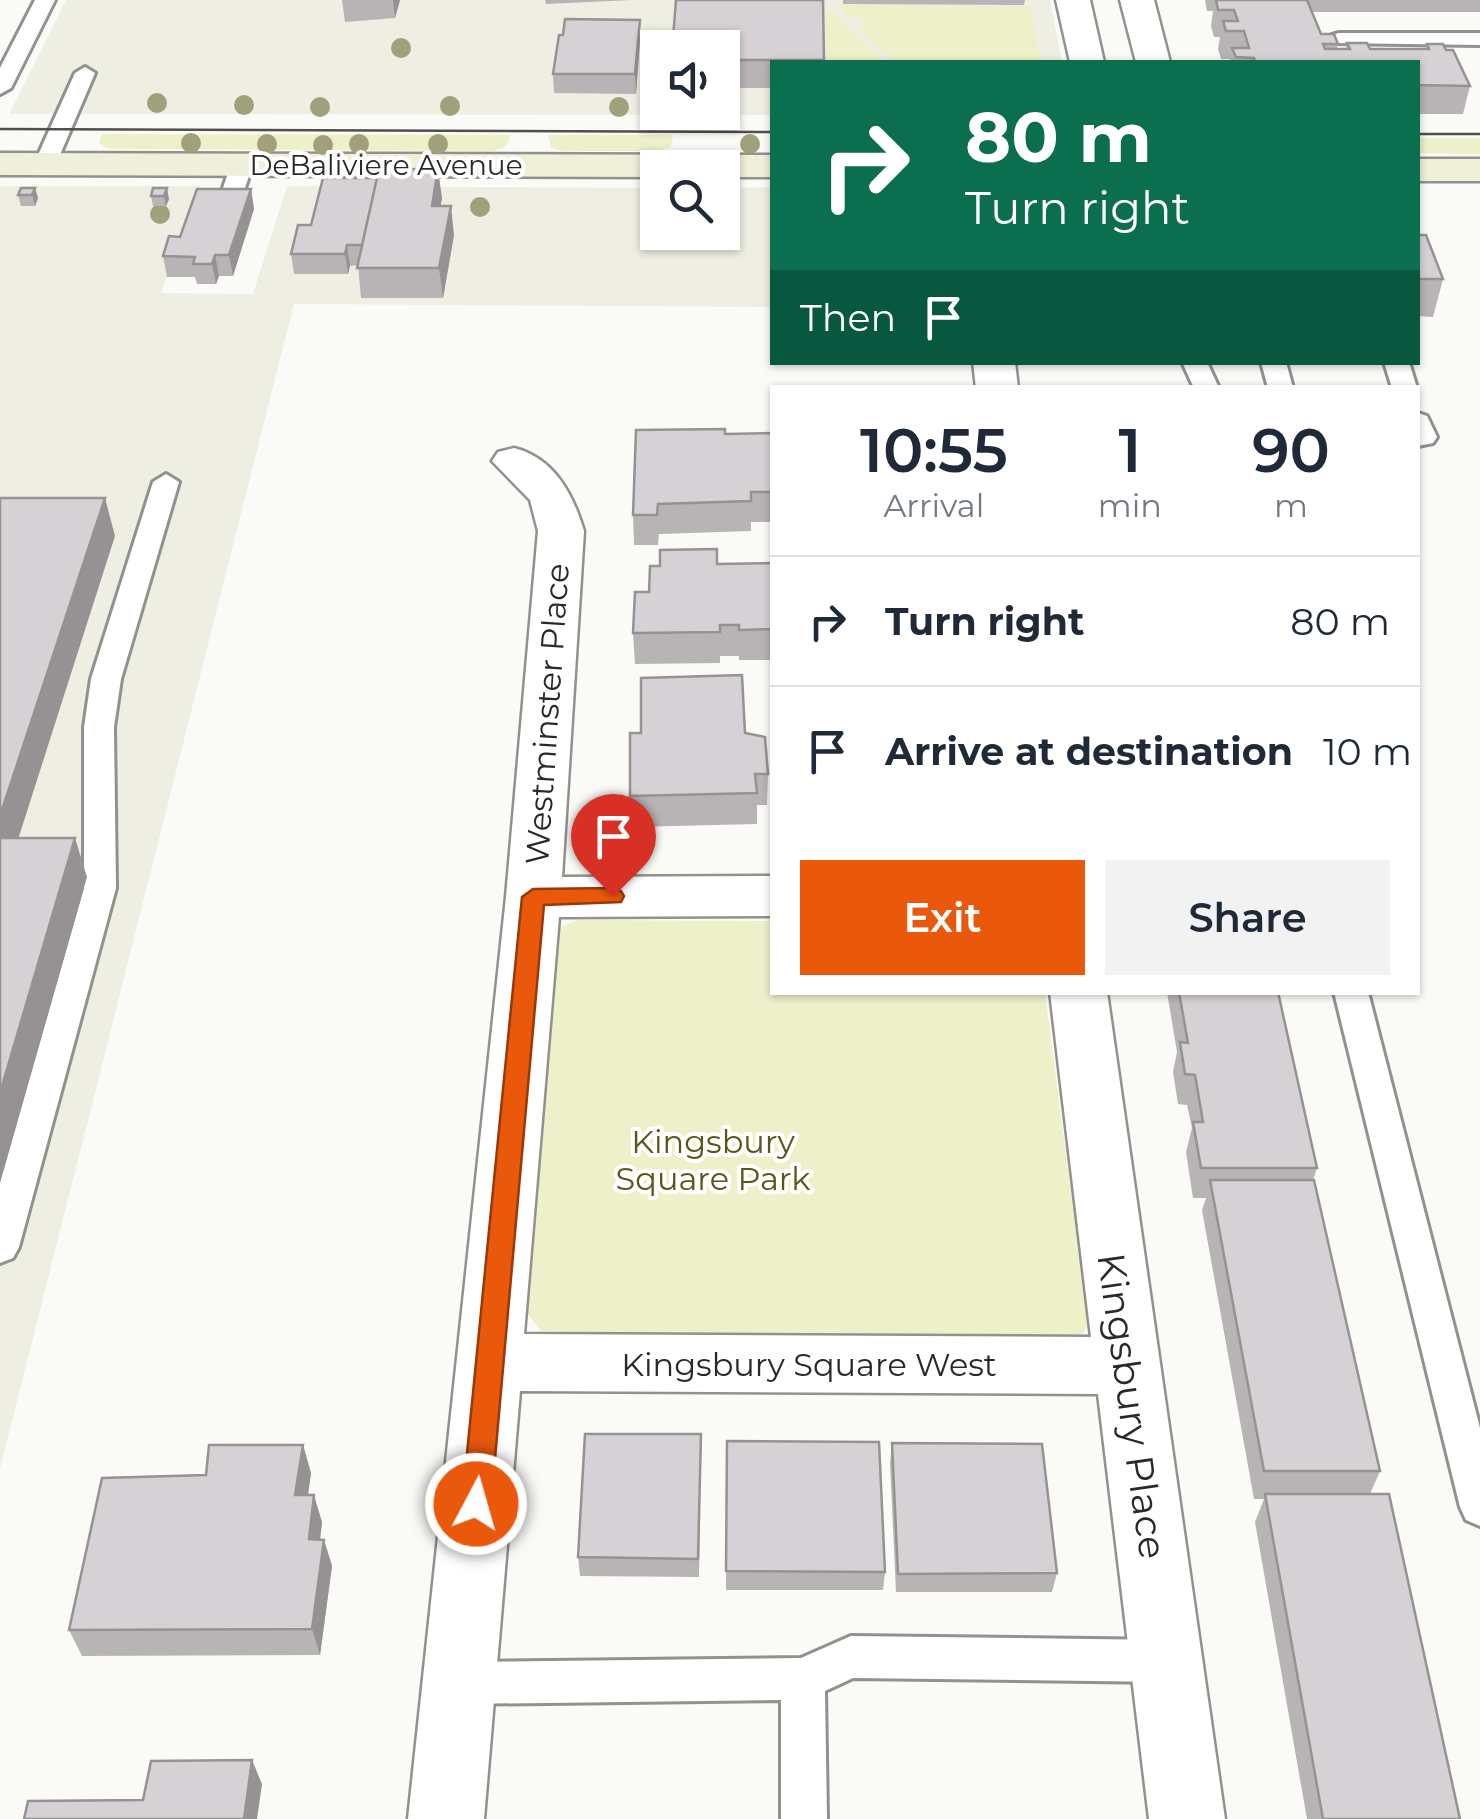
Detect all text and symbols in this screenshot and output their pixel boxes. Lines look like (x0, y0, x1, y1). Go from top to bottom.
map controls (640, 30, 740, 250)
button: sound (640, 30, 740, 130)
text: 80 m (965, 94, 1152, 180)
icon: right (800, 100, 930, 230)
street label: DeBaliviere Avenue (249, 148, 523, 182)
button: search (640, 150, 740, 250)
text: Turn right (965, 180, 1190, 235)
icon: arrive (916, 290, 971, 345)
text: Then (800, 294, 896, 341)
text: 10:55 (860, 414, 1008, 487)
text: 1 (1118, 414, 1141, 487)
text: 90 (1252, 414, 1330, 487)
text: Arrival (883, 486, 984, 525)
text: min (1098, 486, 1162, 525)
text: m (1274, 486, 1308, 525)
street label: Westminster Place (517, 562, 577, 866)
icon: right (800, 594, 855, 649)
text: Turn right (885, 598, 1084, 645)
text: 80 m (1290, 598, 1390, 645)
icon: arrive (800, 724, 855, 779)
text: Arrive at destination (885, 728, 1293, 775)
text: 10 m (1323, 728, 1412, 775)
pin (571, 794, 656, 897)
icon: arrive (586, 809, 641, 864)
button: Exit (800, 860, 1085, 975)
button: Share (1105, 860, 1390, 975)
park label: Kingsbury Square Park (616, 1122, 811, 1198)
street label: Kingsbury Place (1087, 1250, 1177, 1562)
street label: Kingsbury Square West (621, 1345, 997, 1384)
position arrow (424, 1452, 528, 1556)

